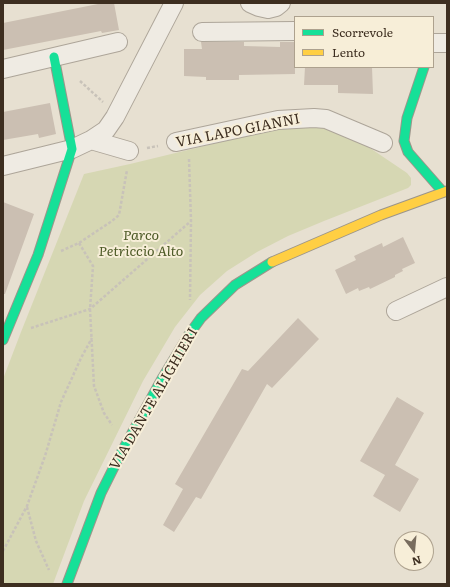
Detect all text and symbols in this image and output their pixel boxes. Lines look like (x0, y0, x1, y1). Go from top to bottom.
legend (294, 16, 434, 68)
text: Scorrevole (332, 23, 393, 41)
text: Lento (332, 43, 365, 61)
street label: VIA LAPO GIANNI (175, 111, 301, 151)
park label: Parco Petriccio Alto (99, 228, 183, 260)
street label: VIA DANTE ALIGHIERI (106, 325, 202, 473)
north arrow (394, 531, 434, 571)
text: N (410, 553, 424, 571)

